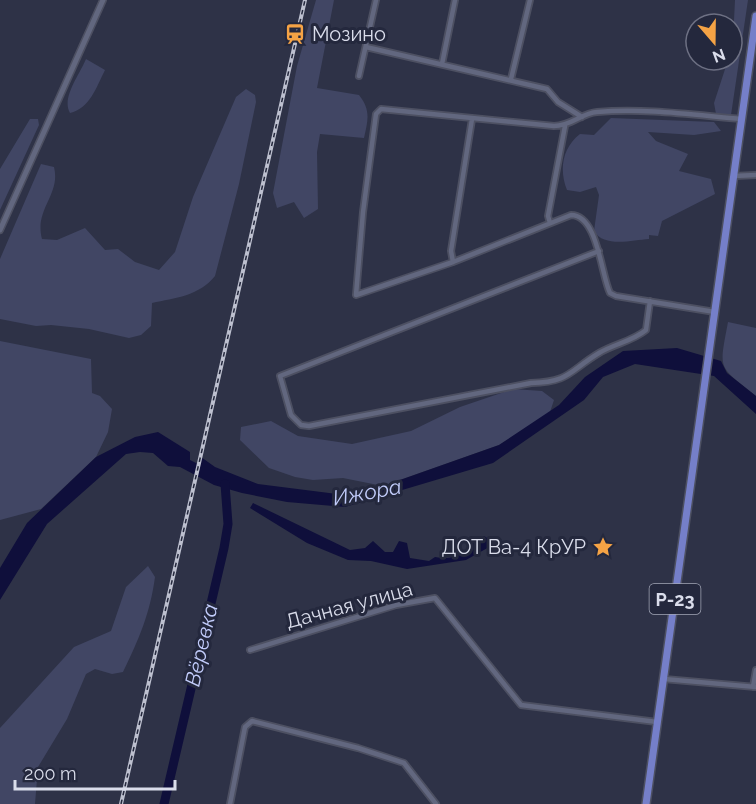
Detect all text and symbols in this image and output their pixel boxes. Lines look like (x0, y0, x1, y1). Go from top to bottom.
north arrow (684, 12, 744, 72)
station icon: Мозино (283, 22, 307, 46)
place label: Мозино (312, 22, 386, 46)
text: N (710, 45, 728, 67)
water label: Ижора (331, 474, 403, 510)
place label: ДОТ Ва-4 КрУР (441, 535, 586, 559)
place icon: ДОТ Ва-4 КрУР (591, 535, 615, 559)
street label: Дачная улица (283, 577, 415, 633)
road number: Р-23 (650, 584, 700, 614)
water label: Вёревка (179, 601, 223, 689)
scale bar (15, 753, 176, 791)
text: 200 m (24, 763, 77, 784)

